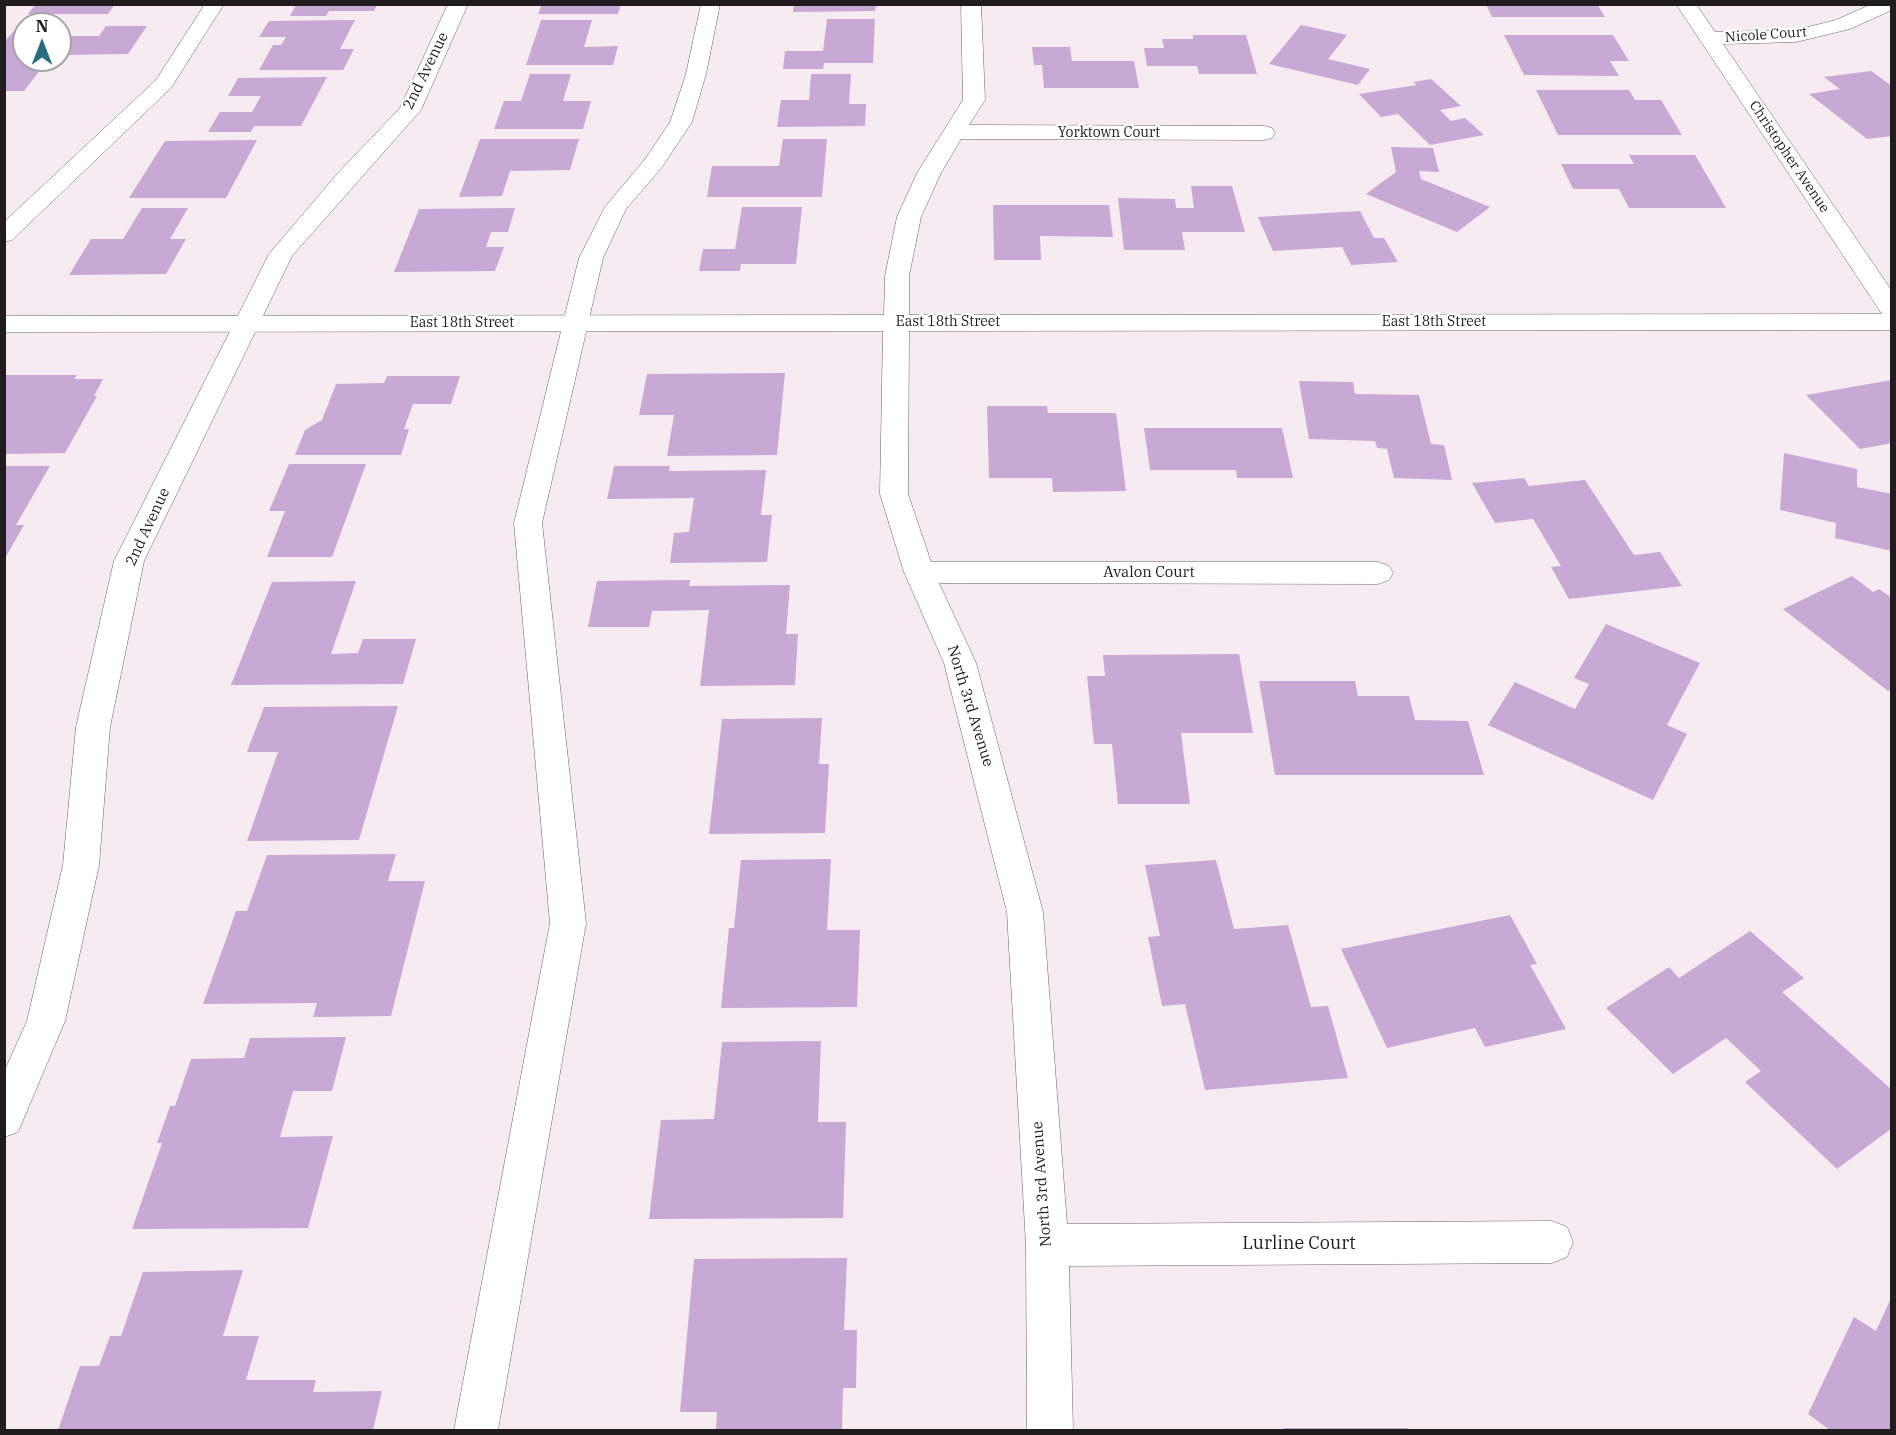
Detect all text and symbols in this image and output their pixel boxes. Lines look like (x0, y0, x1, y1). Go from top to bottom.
north arrow (12, 12, 72, 72)
text: N (36, 16, 48, 36)
street label: Nicole Court (1725, 24, 1807, 46)
street label: 2nd Avenue (400, 29, 452, 113)
street label: Christopher Avenue (1745, 98, 1833, 216)
street label: Yorktown Court (1058, 125, 1160, 141)
street label: East 18th Street (896, 314, 1000, 330)
street label: East 18th Street (1382, 314, 1486, 330)
street label: East 18th Street (410, 315, 514, 331)
street label: 2nd Avenue (122, 485, 174, 569)
street label: Avalon Court (1103, 564, 1195, 582)
street label: North 3rd Avenue (943, 643, 997, 769)
street label: North 3rd Avenue (1029, 1121, 1055, 1247)
street label: Lurline Court (1242, 1233, 1356, 1255)

